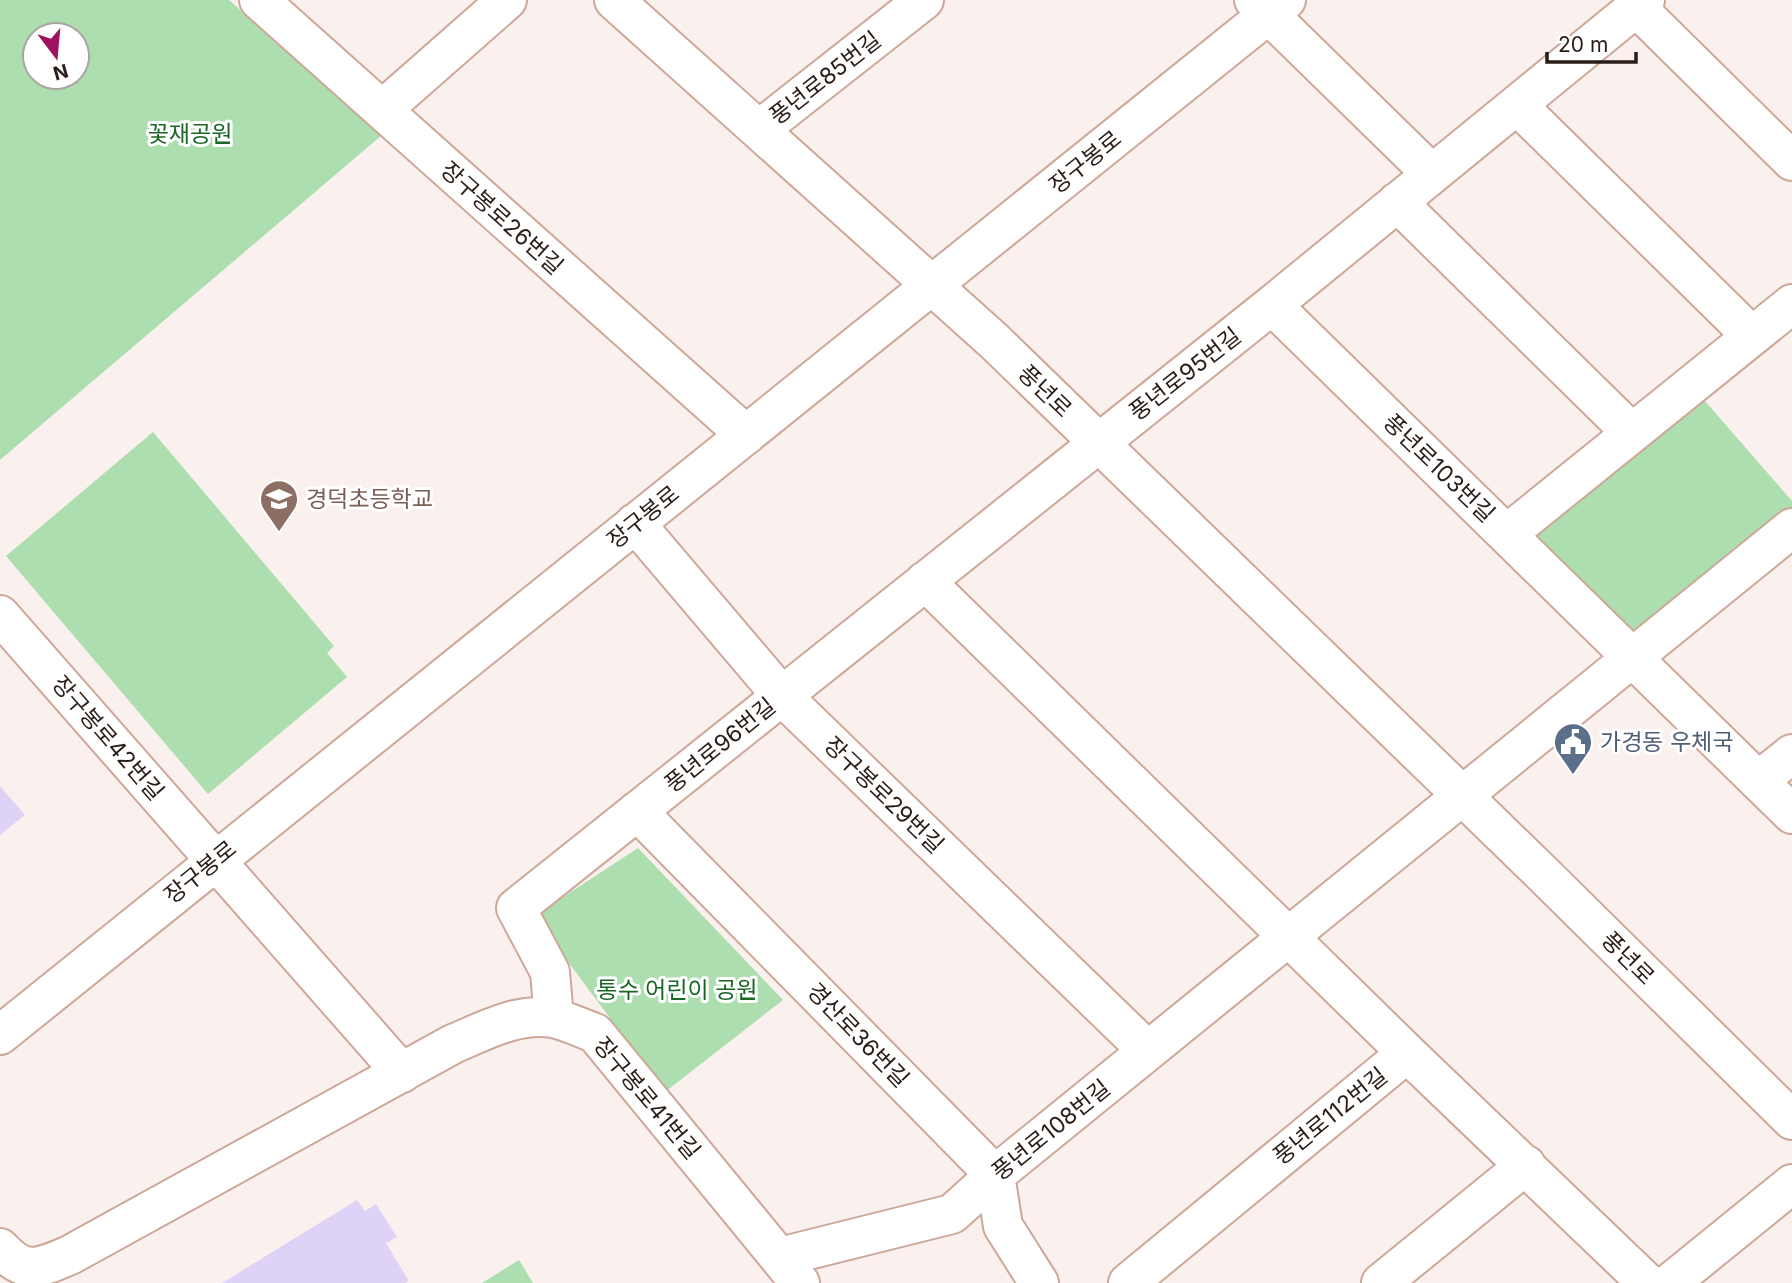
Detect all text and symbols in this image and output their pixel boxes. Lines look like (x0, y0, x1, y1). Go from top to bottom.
north arrow (21, 21, 91, 91)
scale bar (1547, 21, 1636, 65)
street label: 풍년로85번길 (764, 26, 886, 130)
text: 20 m (1558, 32, 1608, 57)
text: N (50, 59, 71, 85)
park label: 꽃재공원 (148, 120, 232, 148)
street label: 장구봉로 (1043, 124, 1127, 200)
street label: 장구봉로26번길 (435, 156, 569, 280)
street label: 풍년로95번길 (1124, 322, 1246, 426)
street label: 풍년로 (1012, 359, 1078, 423)
street label: 풍년로103번길 (1378, 408, 1500, 528)
school or university icon: 경덕초등학교 (258, 478, 300, 533)
street label: 장구봉로 (601, 479, 685, 555)
place label: 경덕초등학교 (306, 485, 433, 513)
street label: 장구봉로42번길 (46, 670, 170, 806)
street label: 풍년로96번길 (659, 692, 781, 798)
public building icon: 가경동 우체국 (1552, 721, 1594, 776)
place label: 가경동 우체국 (1600, 728, 1733, 756)
street label: 장구봉로29번길 (818, 731, 950, 859)
street label: 장구봉로 (158, 834, 242, 910)
street label: 풍년로 (1596, 926, 1660, 990)
park label: 통수 어린이 공원 (596, 976, 758, 1004)
street label: 경산로36번길 (801, 977, 915, 1093)
street label: 장구봉로41번길 (588, 1031, 706, 1165)
street label: 풍년로112번길 (1267, 1062, 1393, 1170)
street label: 풍년로108번길 (986, 1074, 1116, 1186)

